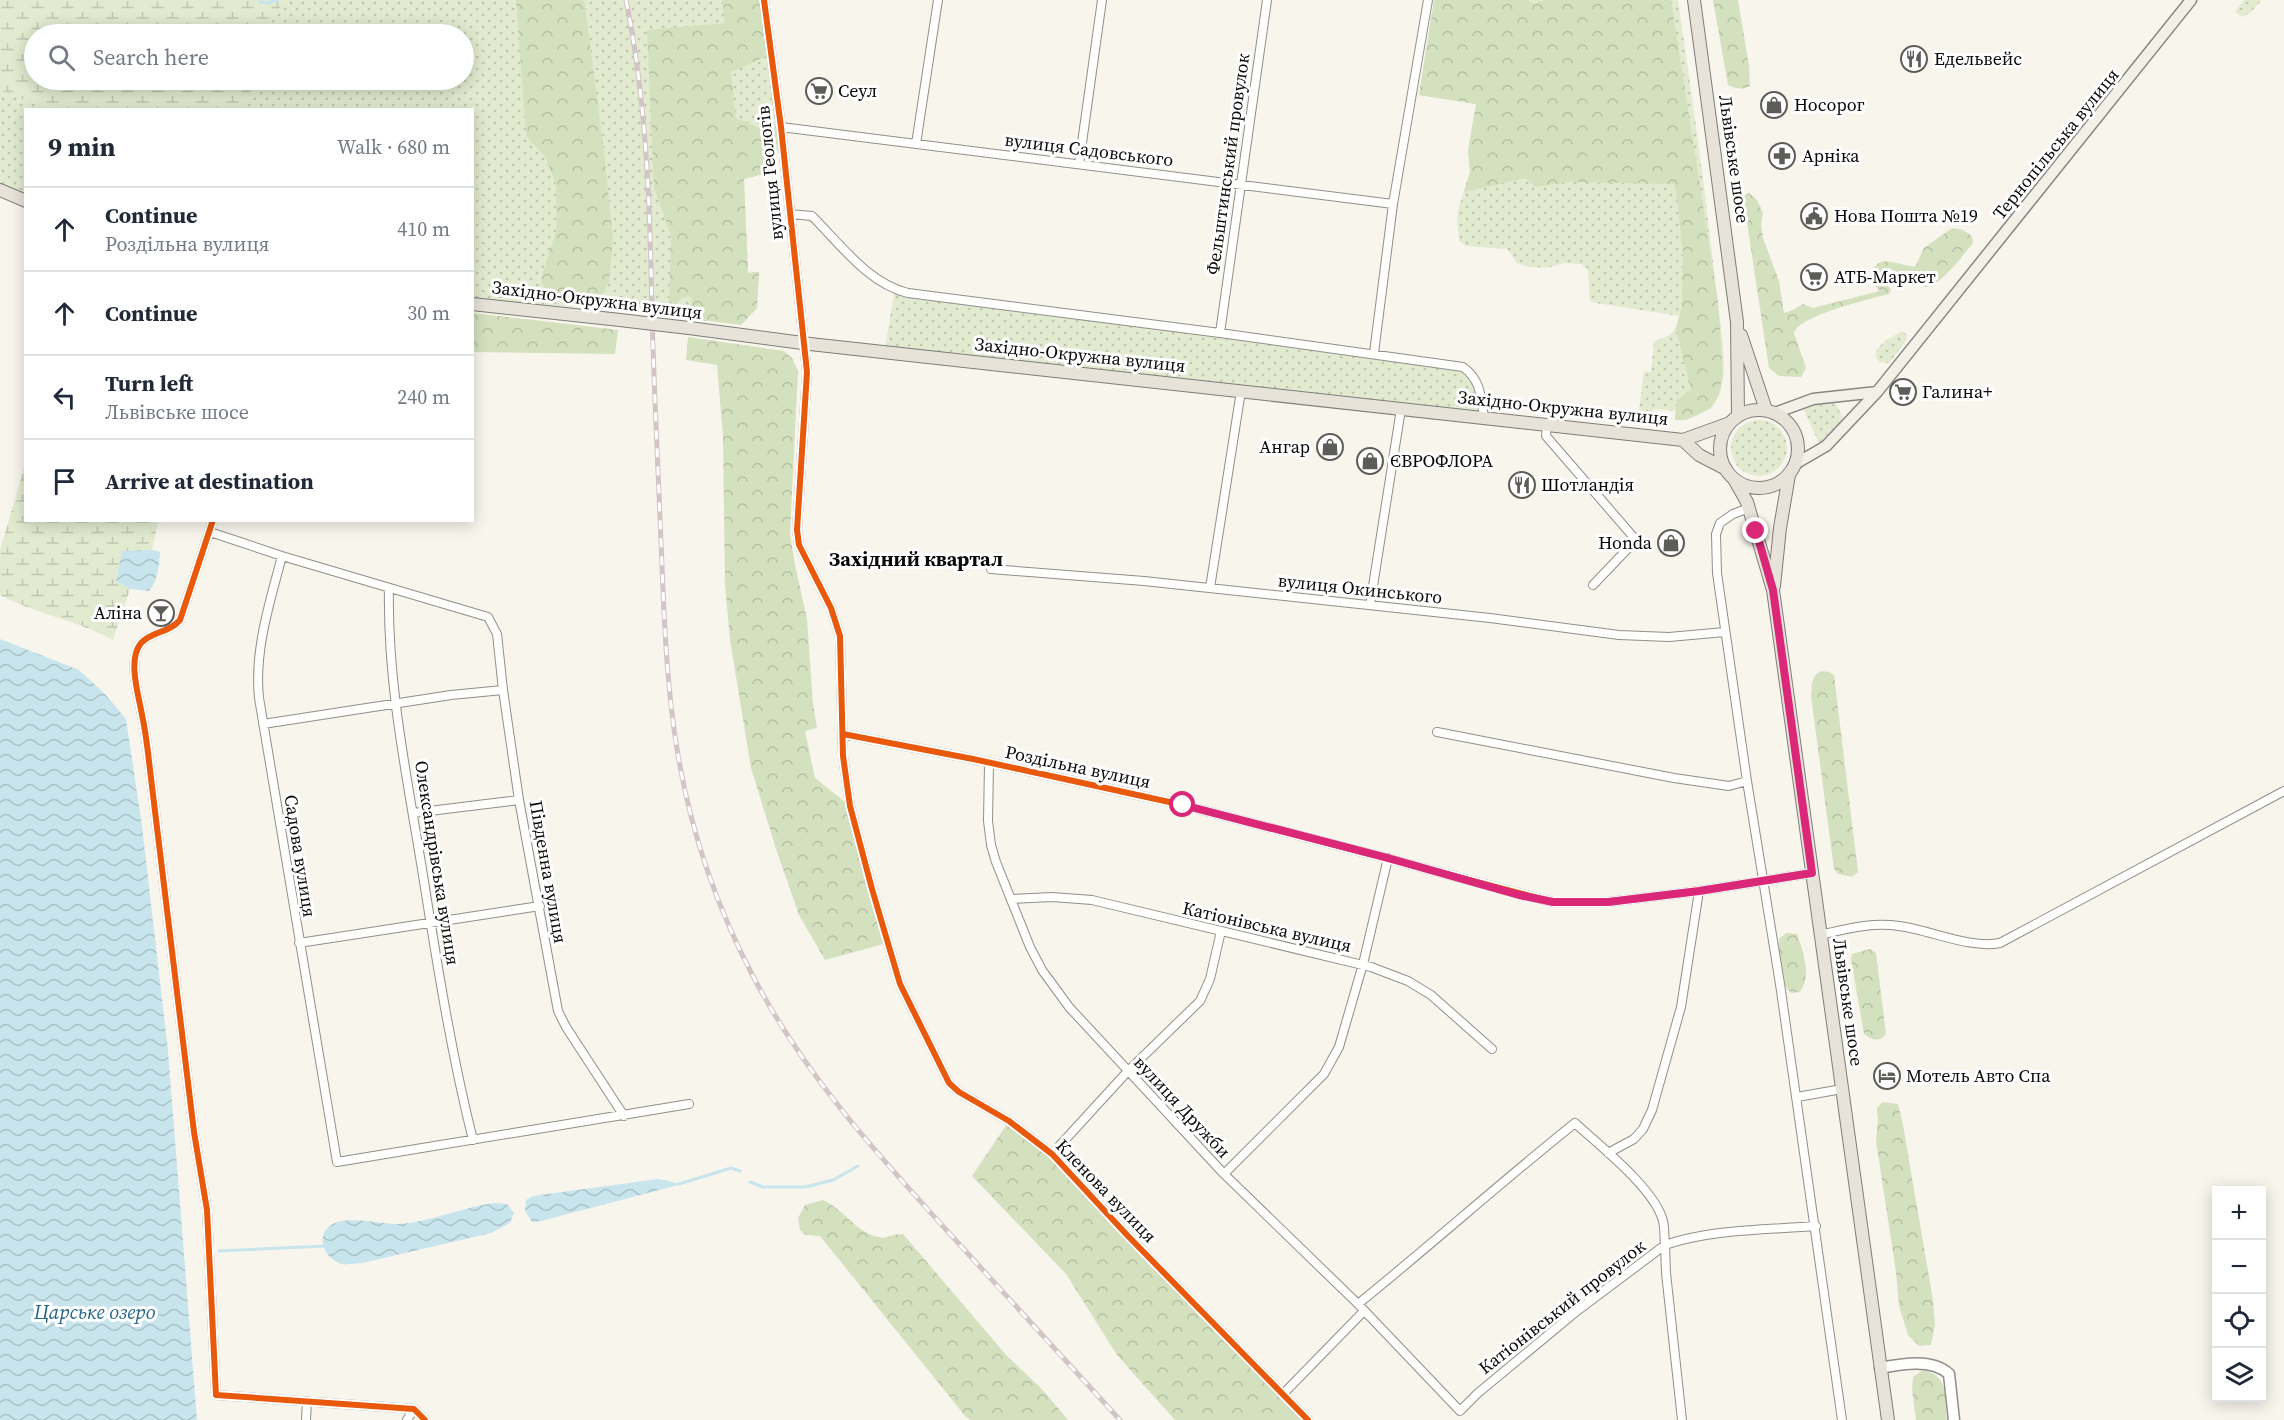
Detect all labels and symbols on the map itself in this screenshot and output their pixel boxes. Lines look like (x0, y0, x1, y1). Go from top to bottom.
restaurant icon: Едельвейс (1899, 44, 1929, 74)
place label: Едельвейс (1934, 46, 2022, 71)
street label: Фельштинський провулок (1200, 52, 1255, 276)
street label: Тернопільська вулиця (1987, 63, 2124, 224)
supermarket icon: Сеул (804, 76, 834, 106)
place label: Сеул (838, 78, 877, 103)
shop icon: Носорог (1759, 90, 1789, 120)
place label: Носорог (1794, 92, 1865, 117)
street label: Львівське шосе (1713, 93, 1756, 225)
street label: вулиця Геологів (750, 105, 789, 241)
street label: вулиця Садовського (1003, 127, 1175, 172)
pharmacy icon: Арніка (1767, 141, 1797, 171)
place label: Арніка (1802, 143, 1860, 168)
public building icon: Нова Пошта №19 (1799, 201, 1829, 231)
place label: Нова Пошта №19 (1834, 203, 1978, 228)
supermarket icon: АТБ-Маркет (1799, 262, 1829, 292)
place label: АТБ-Маркет (1834, 264, 1936, 289)
street label: Західно-Окружна вулиця (490, 274, 704, 325)
street label: Західно-Окружна вулиця (973, 331, 1187, 378)
supermarket icon: Галина+ (1888, 377, 1918, 407)
place label: Галина+ (1922, 379, 1993, 404)
street label: Західно-Окружна вулиця (1456, 384, 1670, 431)
shop icon: Ангар (1315, 432, 1345, 462)
place label: Ангар (1259, 434, 1310, 459)
shop icon: ЄВРОФЛОРА (1355, 446, 1385, 476)
place label: ЄВРОФЛОРА (1390, 448, 1493, 473)
restaurant icon: Шотландія (1507, 470, 1537, 500)
place label: Шотландія (1541, 472, 1634, 497)
route end (1742, 517, 1768, 543)
shop icon: Honda (1656, 528, 1686, 558)
place label: Honda (1598, 530, 1653, 555)
district label: Західний квартал (829, 545, 1003, 573)
street label: вулиця Окинського (1277, 567, 1444, 610)
bar icon: Аліна (146, 598, 176, 628)
place label: Аліна (94, 600, 143, 625)
street label: Роздільна вулиця (1003, 739, 1153, 794)
street label: Олександрівська вулиця (409, 759, 466, 967)
route start (1169, 791, 1195, 817)
street label: Садова вулиця (278, 793, 323, 919)
street label: Південна вулиця (524, 799, 573, 945)
street label: Катіонівська вулиця (1180, 895, 1354, 958)
street label: Львівське шосе (1827, 936, 1870, 1068)
street label: вулиця Дружби (1128, 1050, 1236, 1163)
hotel icon: Мотель Авто Спа (1872, 1061, 1902, 1091)
place label: Мотель Авто Спа (1906, 1063, 2051, 1088)
street label: Кленова вулиця (1050, 1133, 1162, 1248)
street label: Катіонівський провулок (1473, 1233, 1650, 1380)
water label: Царське озеро (34, 1298, 156, 1326)

